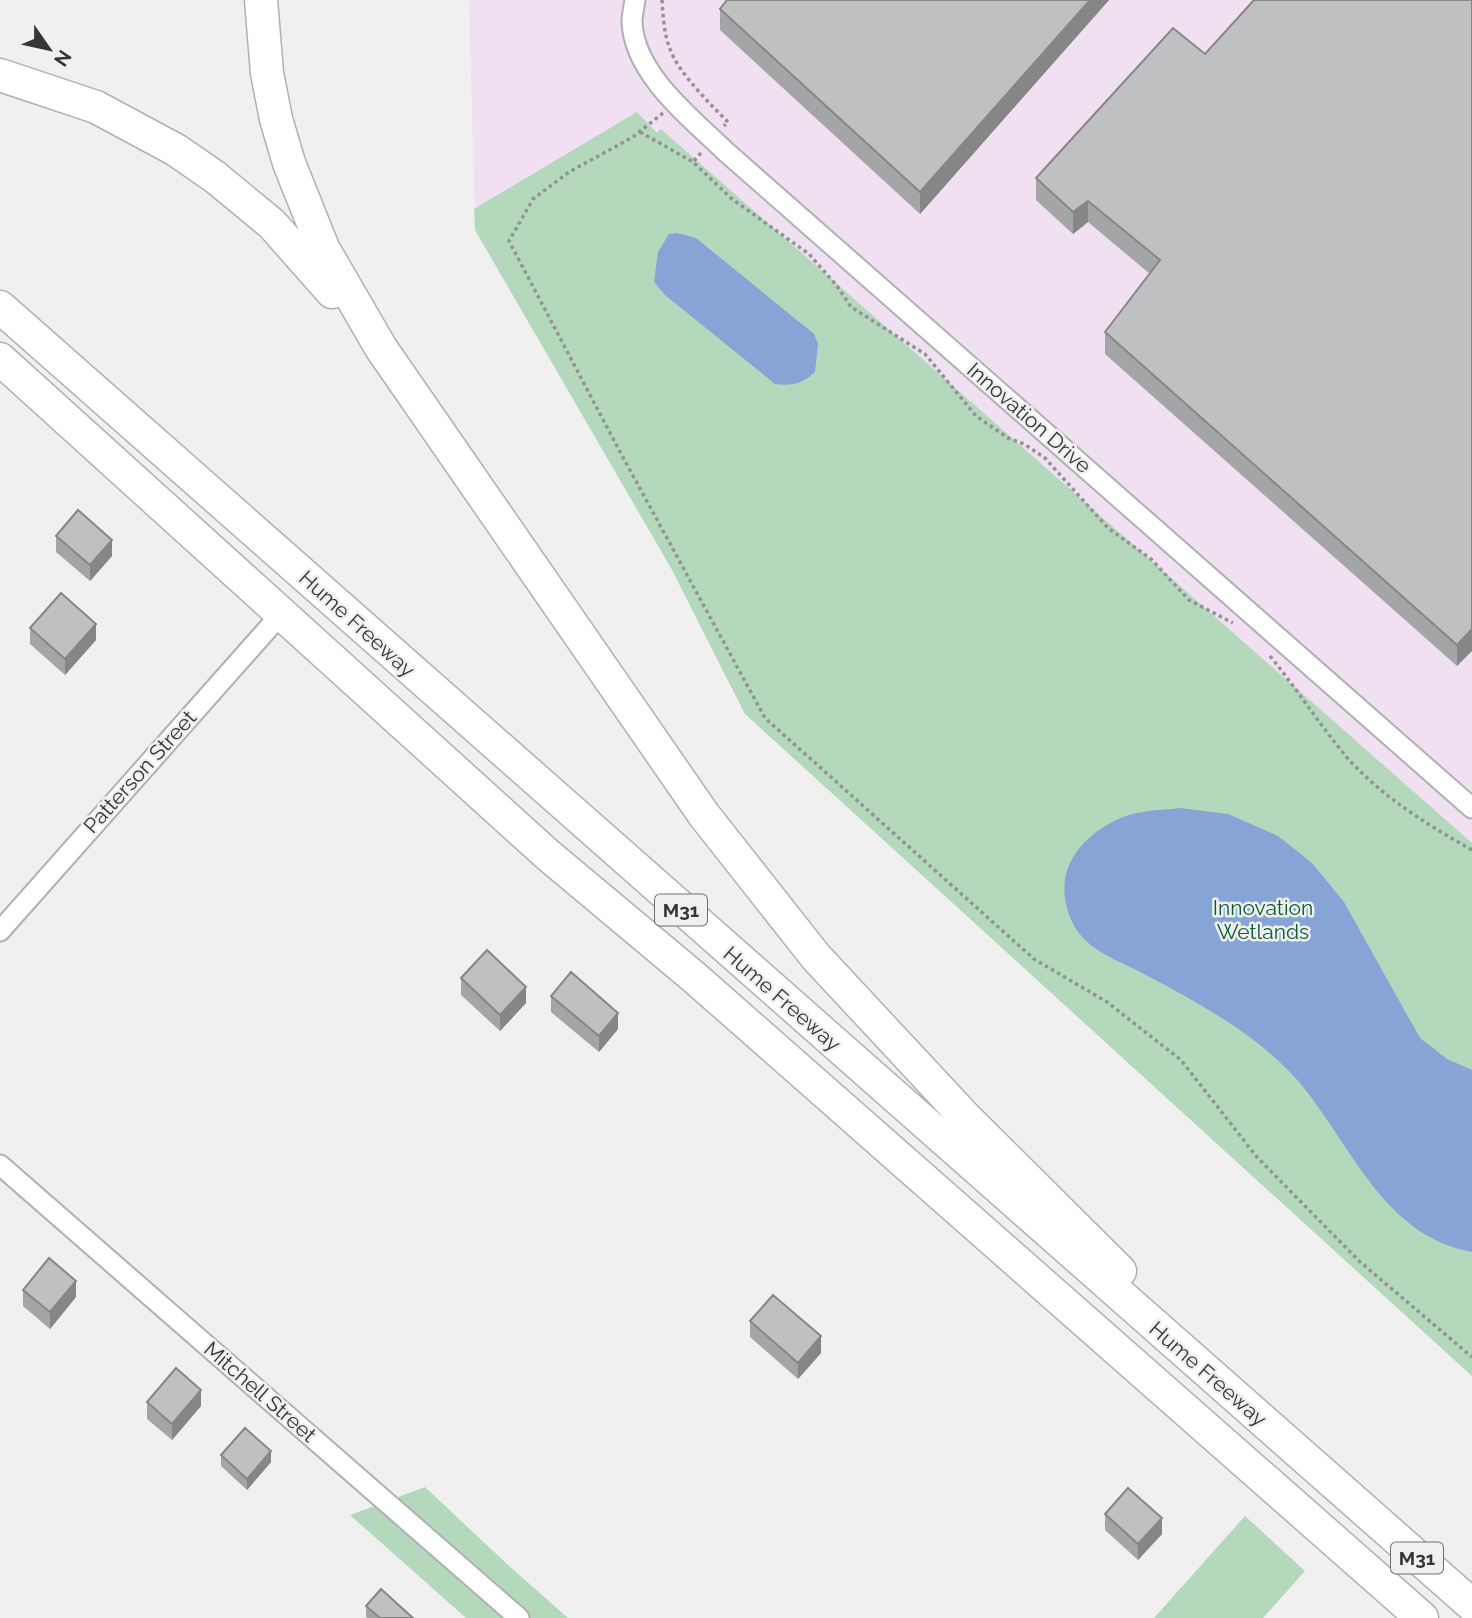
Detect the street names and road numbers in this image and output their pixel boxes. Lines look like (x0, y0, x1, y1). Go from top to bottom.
street label: Innovation Drive (962, 357, 1096, 478)
street label: Hume Freeway (294, 565, 420, 682)
street label: Patterson Street (78, 705, 201, 838)
road number: M31 (655, 894, 707, 926)
street label: Hume Freeway (719, 941, 846, 1056)
street label: Hume Freeway (1145, 1316, 1272, 1431)
street label: Mitchell Street (199, 1336, 321, 1447)
road number: M31 (1391, 1542, 1443, 1574)

